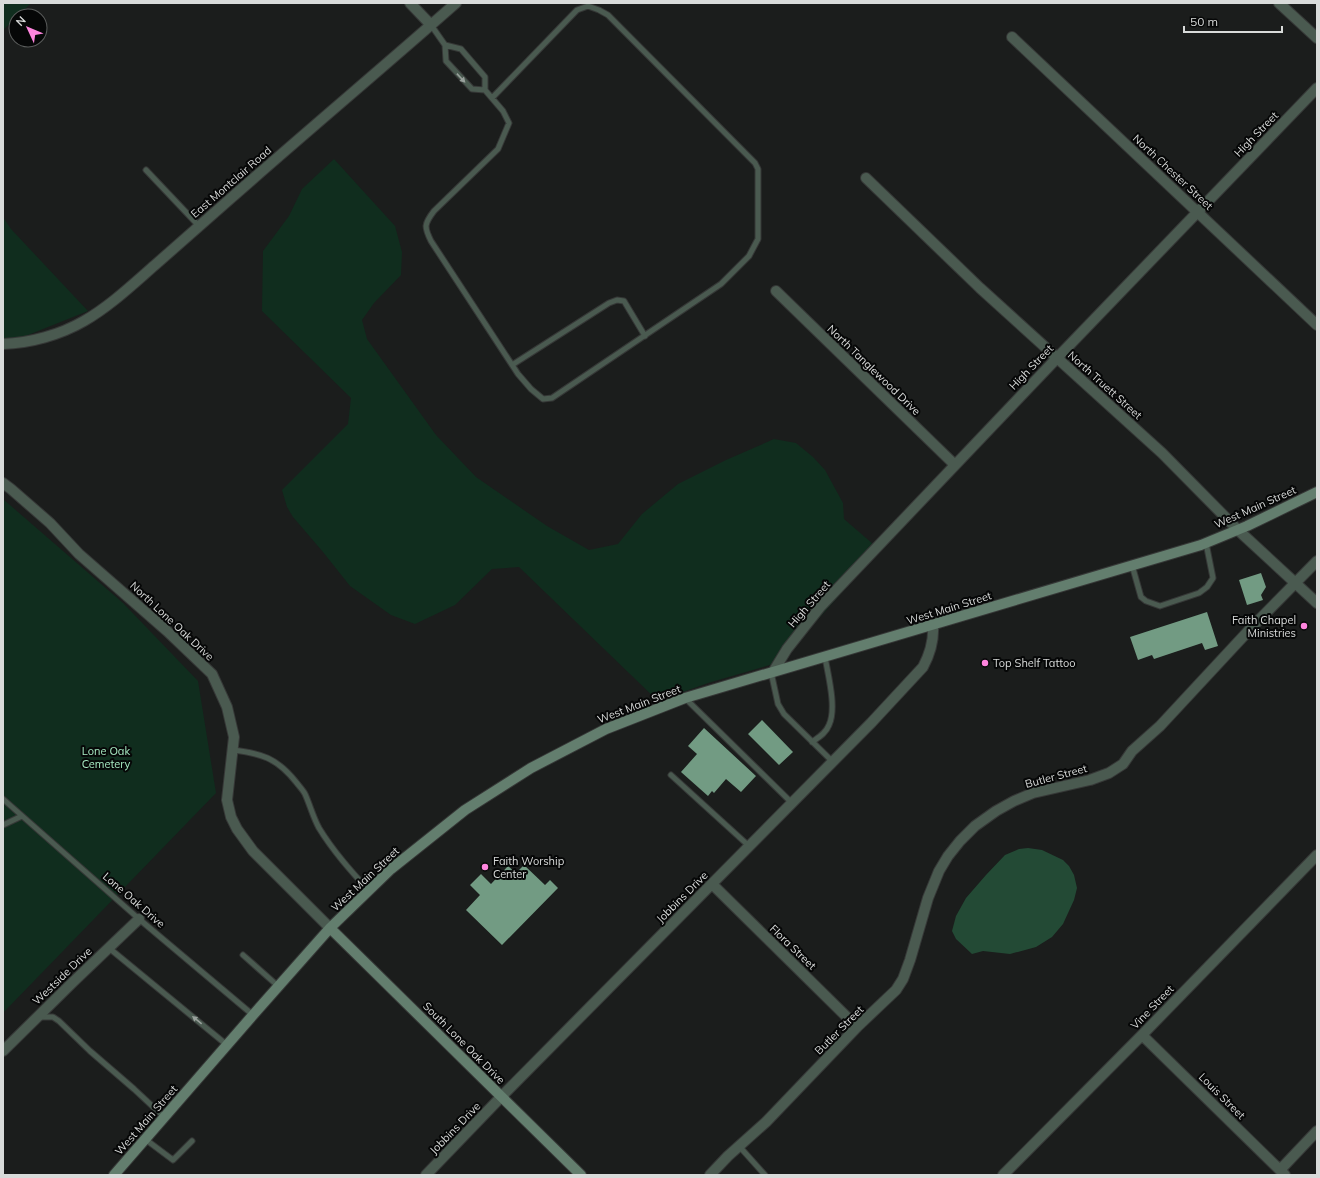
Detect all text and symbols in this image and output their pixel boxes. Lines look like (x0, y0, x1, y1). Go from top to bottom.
north arrow (8, 8, 48, 48)
scale bar (1184, 8, 1282, 34)
text: N (13, 13, 29, 29)
text: 50 m (1190, 14, 1218, 29)
one-way arrow (457, 73, 466, 83)
street label: High Street (1231, 108, 1281, 160)
street label: North Chester Street (1130, 131, 1216, 213)
street label: East Montclair Road (188, 143, 274, 221)
street label: North Tanglewood Drive (825, 322, 923, 418)
street label: High Street (1006, 341, 1056, 393)
street label: North Truett Street (1065, 348, 1145, 422)
street label: West Main Street (1212, 483, 1298, 531)
street label: North Lone Oak Drive (127, 578, 217, 664)
street label: High Street (785, 578, 833, 630)
street label: West Main Street (905, 588, 993, 628)
place label: Faith Chapel Ministries (1232, 613, 1296, 640)
marker: Faith Chapel Ministries (1299, 621, 1309, 631)
place label: Top Shelf Tattoo (993, 656, 1076, 670)
marker: Top Shelf Tattoo (980, 658, 990, 668)
street label: West Main Street (595, 682, 683, 726)
park label: Lone Oak Cemetery (82, 744, 131, 771)
street label: Butler Street (1023, 761, 1089, 791)
street label: West Main Street (328, 844, 402, 914)
place label: Faith Worship Center (493, 854, 565, 881)
marker: Faith Worship Center (480, 862, 490, 872)
street label: Jobbins Drive (653, 868, 711, 926)
street label: Lone Oak Drive (100, 869, 168, 931)
street label: Flora Street (767, 921, 819, 973)
street label: Westside Drive (29, 944, 95, 1008)
street label: Vine Street (1128, 982, 1177, 1032)
street label: South Lone Oak Drive (420, 999, 508, 1087)
street label: Butler Street (812, 1002, 867, 1057)
one-way arrow (191, 1016, 202, 1024)
street label: Louis Street (1196, 1070, 1248, 1122)
street label: West Main Street (112, 1082, 180, 1158)
street label: Jobbins Drive (427, 1099, 483, 1157)

